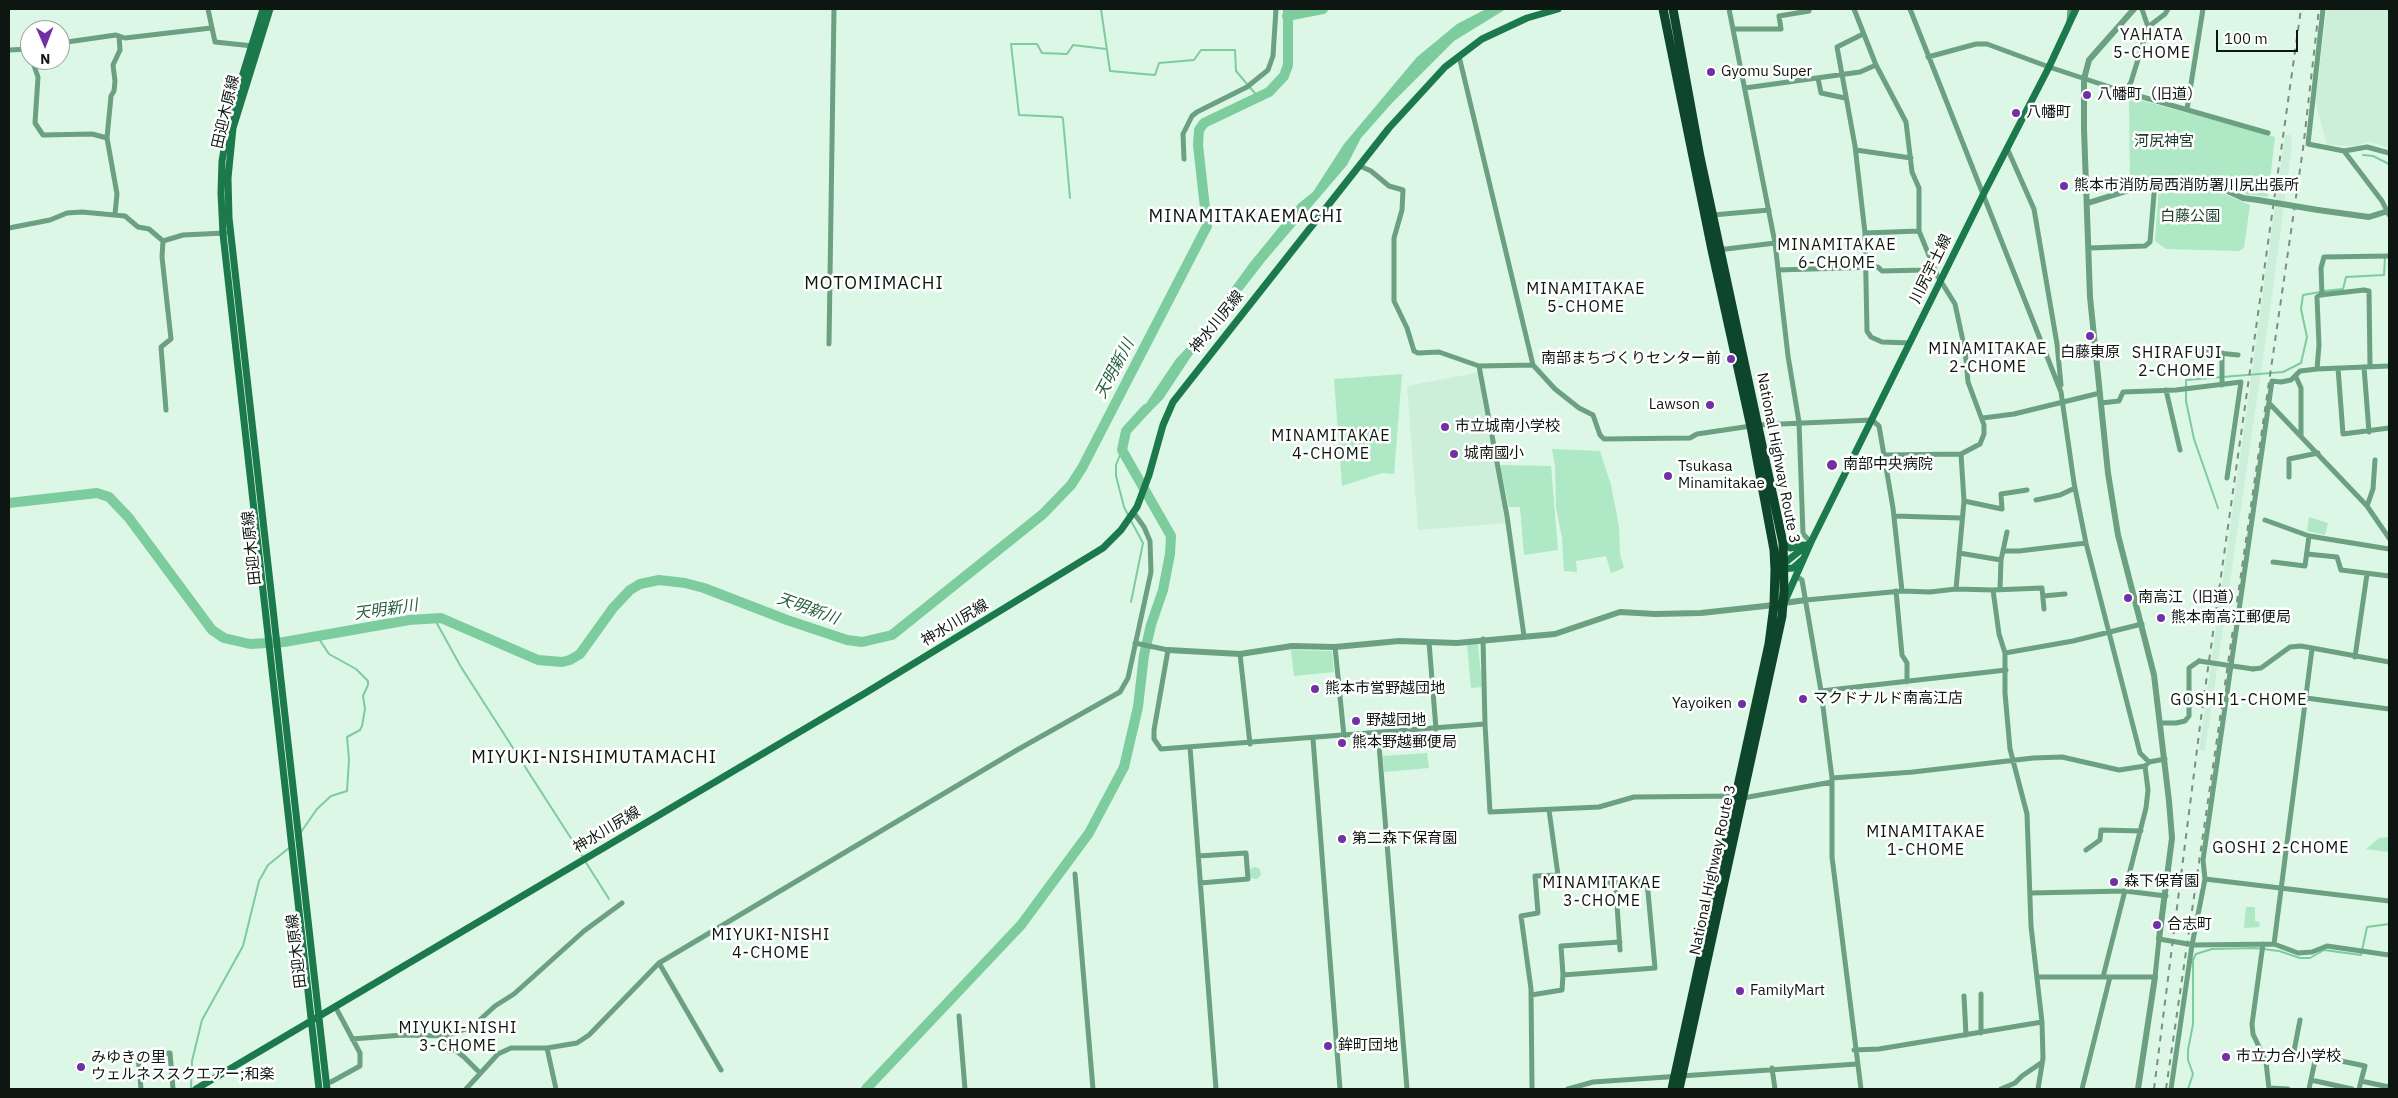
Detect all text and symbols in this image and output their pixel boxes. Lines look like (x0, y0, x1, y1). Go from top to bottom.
north arrow (20, 20, 70, 70)
scale bar (2218, 20, 2300, 52)
district label: YAHATA 5-CHOME (2112, 25, 2192, 63)
text: 100 m (2224, 29, 2268, 48)
text: N (40, 50, 50, 68)
place label: Gyomu Super (1721, 63, 1812, 81)
marker: Gyomu Super (1705, 66, 1717, 78)
street label: 田迎木原線 (209, 73, 243, 151)
place label: 八幡町（旧道） (2097, 86, 2202, 104)
marker: 八幡町（旧道） (2081, 89, 2093, 101)
place label: 八幡町 (2026, 104, 2071, 122)
marker: 八幡町 (2010, 107, 2022, 119)
park label: 河尻神宮 (2134, 133, 2194, 151)
place label: 熊本市消防局西消防署川尻出張所 (2074, 177, 2299, 195)
marker: 熊本市消防局西消防署川尻出張所 (2058, 180, 2070, 192)
district label: MINAMITAKAEMACHI (1147, 206, 1345, 228)
park label: 白藤公園 (2160, 208, 2220, 226)
street label: 川尻宇土線 (1906, 231, 1956, 307)
district label: MINAMITAKAE 6-CHOME (1776, 235, 1898, 273)
district label: MOTOMIMACHI (803, 273, 945, 295)
district label: MINAMITAKAE 5-CHOME (1525, 279, 1647, 317)
street label: 神水川尻線 (1186, 287, 1248, 357)
marker: 白藤東原 (2084, 330, 2096, 342)
water label: 天明新川 (1092, 336, 1138, 402)
district label: MINAMITAKAE 2-CHOME (1927, 339, 2049, 377)
district label: SHIRAFUJI 2-CHOME (2131, 343, 2223, 381)
place label: 白藤東原 (2060, 344, 2120, 362)
place label: 南部まちづくりセンター前 (1541, 350, 1721, 368)
marker: 南部まちづくりセンター前 (1725, 353, 1737, 365)
street label: National Highway Route 3 (1753, 371, 1803, 545)
place label: Lawson (1649, 396, 1700, 414)
marker: Lawson (1704, 399, 1716, 411)
place label: 市立城南小学校 (1455, 418, 1560, 436)
marker: 市立城南小学校 (1439, 421, 1451, 433)
district label: MINAMITAKAE 4-CHOME (1270, 426, 1392, 464)
place label: 城南國小 (1464, 445, 1524, 463)
marker: 城南國小 (1448, 448, 1460, 460)
place label: 南部中央病院 (1843, 456, 1933, 474)
place label: Tsukasa Minamitakae (1678, 458, 1765, 493)
marker: 南部中央病院 (1825, 458, 1839, 472)
marker: Tsukasa Minamitakae (1662, 470, 1674, 482)
street label: 田迎木原線 (239, 510, 265, 586)
water label: 天明新川 (775, 589, 841, 629)
place label: 南高江（旧道） (2138, 589, 2243, 607)
marker: 南高江（旧道） (2122, 592, 2134, 604)
water label: 天明新川 (353, 596, 419, 624)
street label: 神水川尻線 (918, 596, 992, 650)
place label: 熊本南高江郵便局 (2171, 609, 2291, 627)
marker: 熊本南高江郵便局 (2155, 612, 2167, 624)
place label: 熊本市営野越団地 (1325, 680, 1445, 698)
marker: 熊本市営野越団地 (1309, 683, 1321, 695)
place label: マクドナルド南高江店 (1813, 690, 1963, 708)
district label: GOSHI 1-CHOME (2169, 690, 2309, 710)
marker: マクドナルド南高江店 (1797, 693, 1809, 705)
place label: Yayoiken (1672, 695, 1732, 713)
marker: Yayoiken (1736, 698, 1748, 710)
place label: 野越団地 (1366, 712, 1426, 730)
marker: 野越団地 (1350, 715, 1362, 727)
place label: 熊本野越郵便局 (1352, 734, 1457, 752)
marker: 熊本野越郵便局 (1336, 737, 1348, 749)
district label: MIYUKI-NISHIMUTAMACHI (469, 747, 719, 769)
street label: National Highway Route 3 (1686, 783, 1740, 957)
street label: 神水川尻線 (570, 803, 644, 857)
district label: MINAMITAKAE 1-CHOME (1865, 822, 1987, 860)
place label: 第二森下保育園 (1352, 830, 1457, 848)
marker: 第二森下保育園 (1336, 833, 1348, 845)
district label: GOSHI 2-CHOME (2211, 838, 2351, 858)
district label: MINAMITAKAE 3-CHOME (1541, 873, 1663, 911)
place label: 森下保育園 (2124, 873, 2199, 891)
marker: 森下保育園 (2108, 876, 2120, 888)
street label: 田迎木原線 (283, 913, 311, 989)
place label: 合志町 (2167, 916, 2212, 934)
marker: 合志町 (2151, 919, 2163, 931)
district label: MIYUKI-NISHI 4-CHOME (710, 925, 832, 963)
place label: FamilyMart (1750, 982, 1825, 1000)
marker: FamilyMart (1734, 985, 1746, 997)
district label: MIYUKI-NISHI 3-CHOME (397, 1018, 519, 1056)
place label: 鉾町団地 (1338, 1037, 1398, 1055)
marker: 鉾町団地 (1322, 1040, 1334, 1052)
place label: 市立力合小学校 (2236, 1048, 2341, 1066)
place label: みゆきの里 ウェルネススクエアー;和楽 (91, 1049, 274, 1084)
marker: 市立力合小学校 (2220, 1051, 2232, 1063)
marker: みゆきの里 ウェルネススクエアー;和楽 (75, 1061, 87, 1073)

